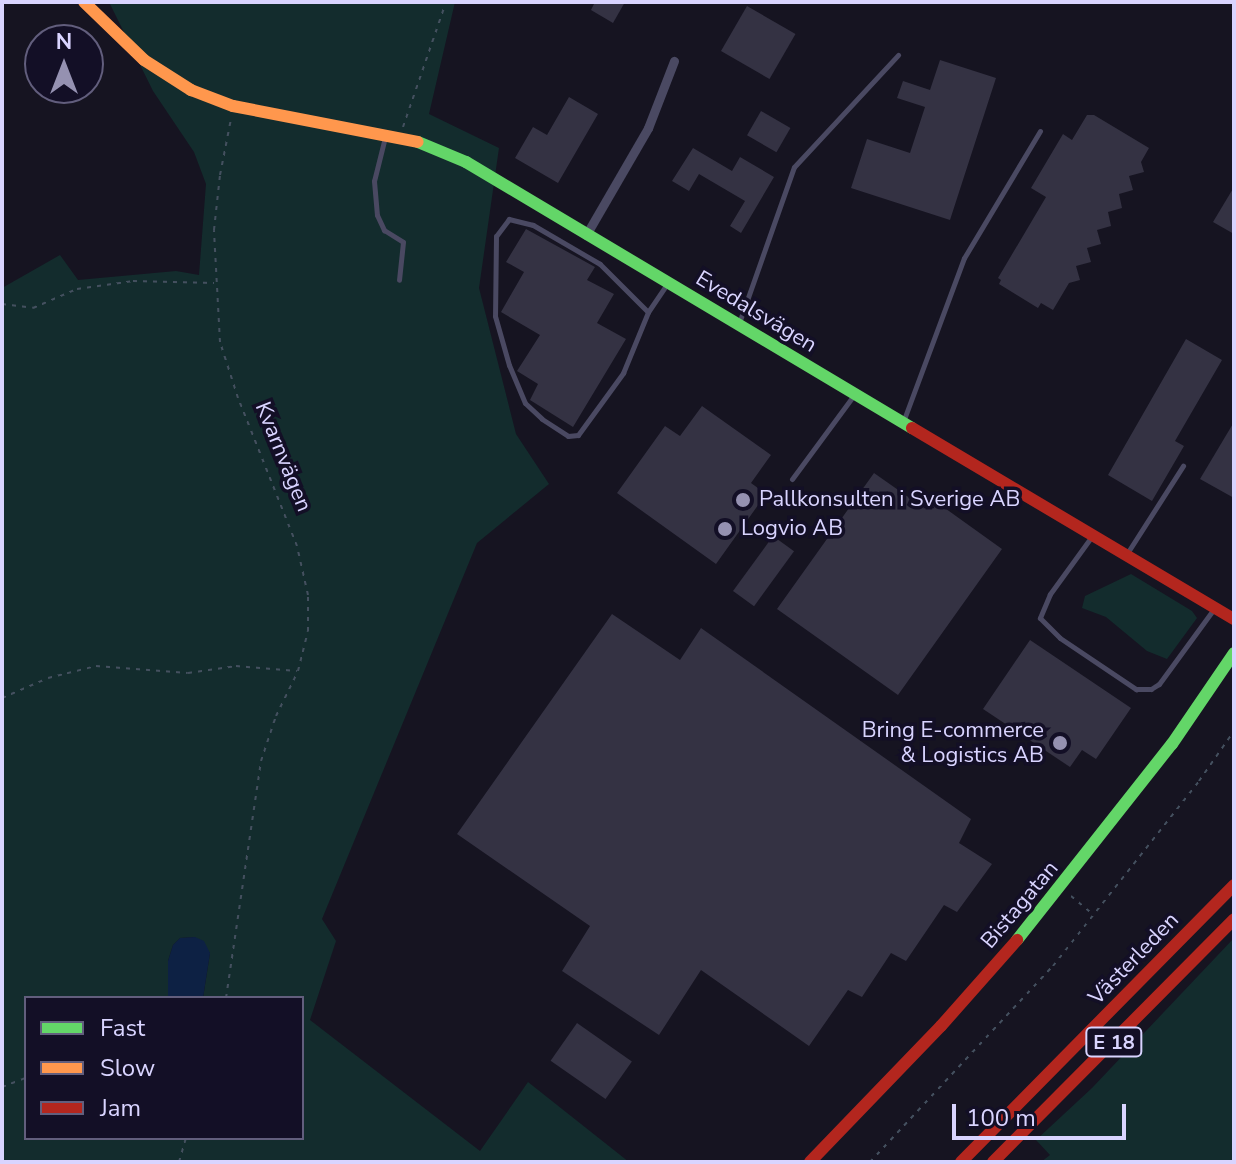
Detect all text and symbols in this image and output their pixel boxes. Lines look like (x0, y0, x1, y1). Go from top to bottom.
north arrow (24, 24, 104, 104)
text: N (56, 27, 72, 57)
street label: Evedalsvägen (691, 266, 821, 358)
street label: Kvarnvägen (249, 398, 317, 516)
place label: Pallkonsulten i Sverige AB (759, 487, 1020, 513)
marker: Pallkonsulten i Sverige AB (734, 491, 752, 509)
place label: Logvio AB (741, 516, 843, 542)
marker: Logvio AB (716, 520, 734, 538)
place label: Bring E-commerce & Logistics AB (862, 717, 1044, 768)
marker: Bring E-commerce & Logistics AB (1051, 734, 1069, 752)
street label: Bistagatan (976, 856, 1064, 954)
street label: Västerleden (1083, 907, 1185, 1011)
legend (24, 996, 304, 1140)
text: Fast (100, 1012, 145, 1044)
road number: E 18 (1084, 1026, 1144, 1058)
text: Slow (100, 1052, 155, 1084)
scale bar (956, 1088, 1130, 1138)
text: Jam (100, 1092, 141, 1124)
text: 100 m (966, 1102, 1036, 1134)

